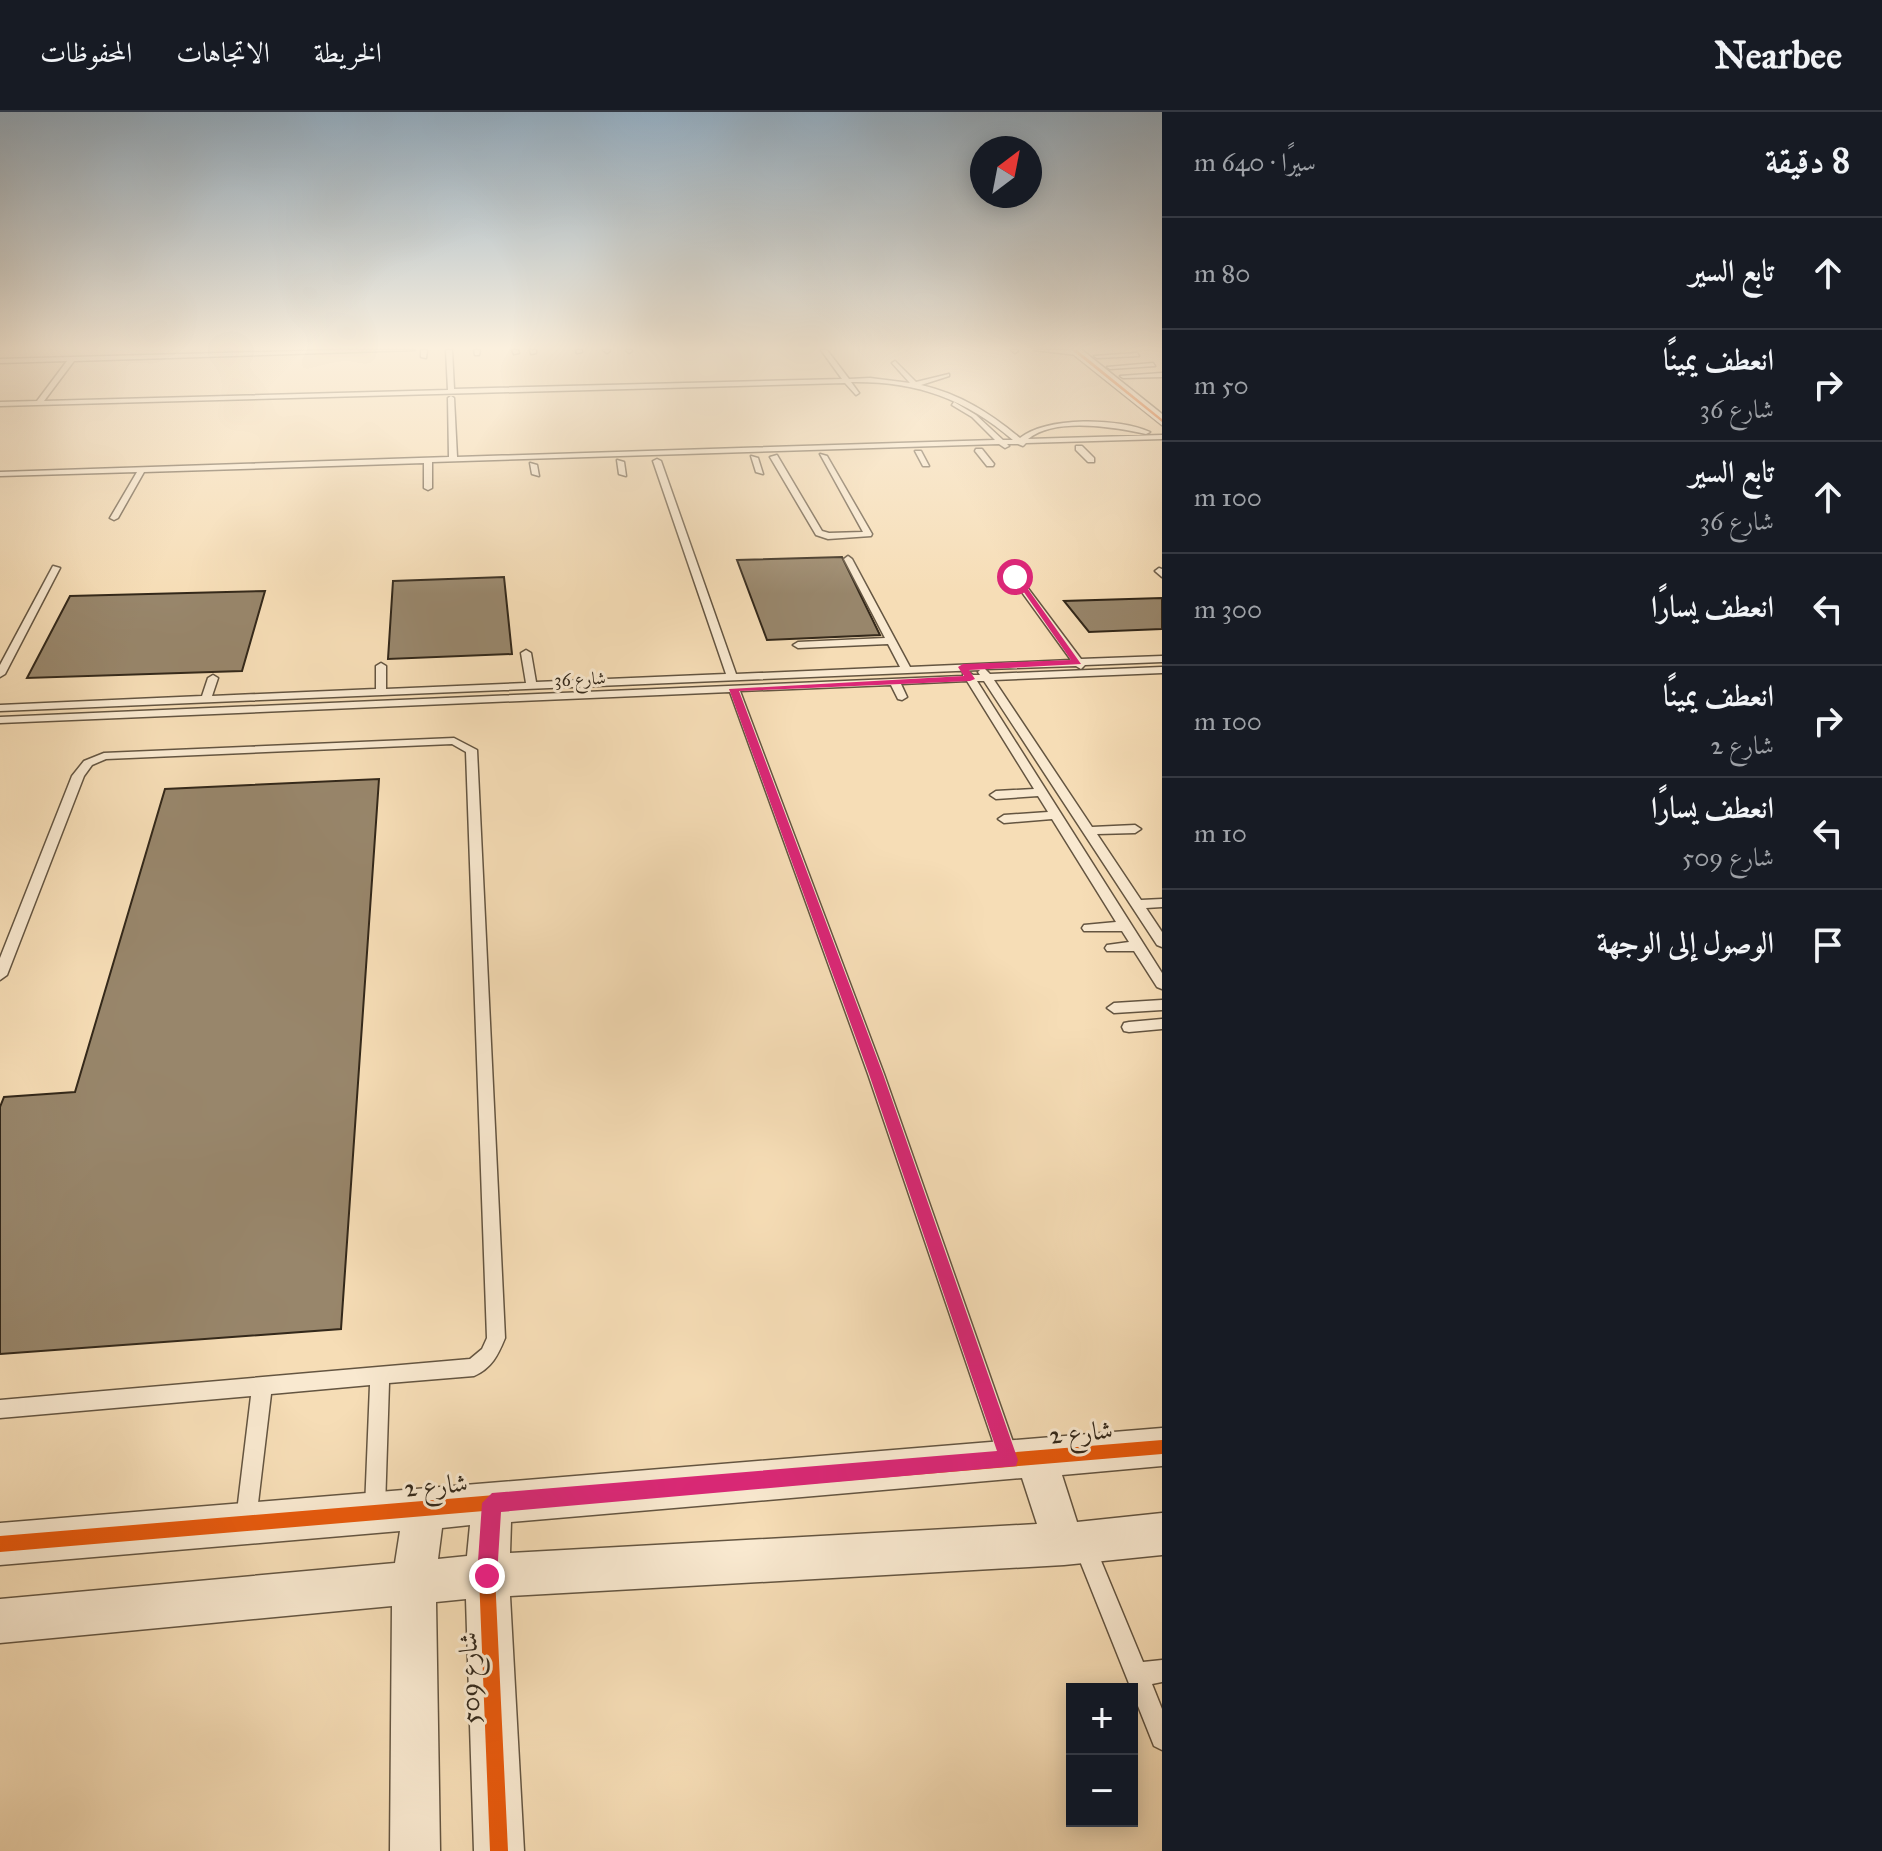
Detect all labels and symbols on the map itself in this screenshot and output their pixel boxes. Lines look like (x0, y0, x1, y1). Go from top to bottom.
north arrow (970, 136, 1042, 208)
route start (997, 559, 1033, 595)
street label: شارع 36 (554, 667, 606, 695)
street label: شارع 2 (1048, 1413, 1115, 1457)
street label: شارع 2 (403, 1466, 470, 1510)
route end (469, 1558, 505, 1594)
street label: شارع 509 (451, 1631, 493, 1724)

